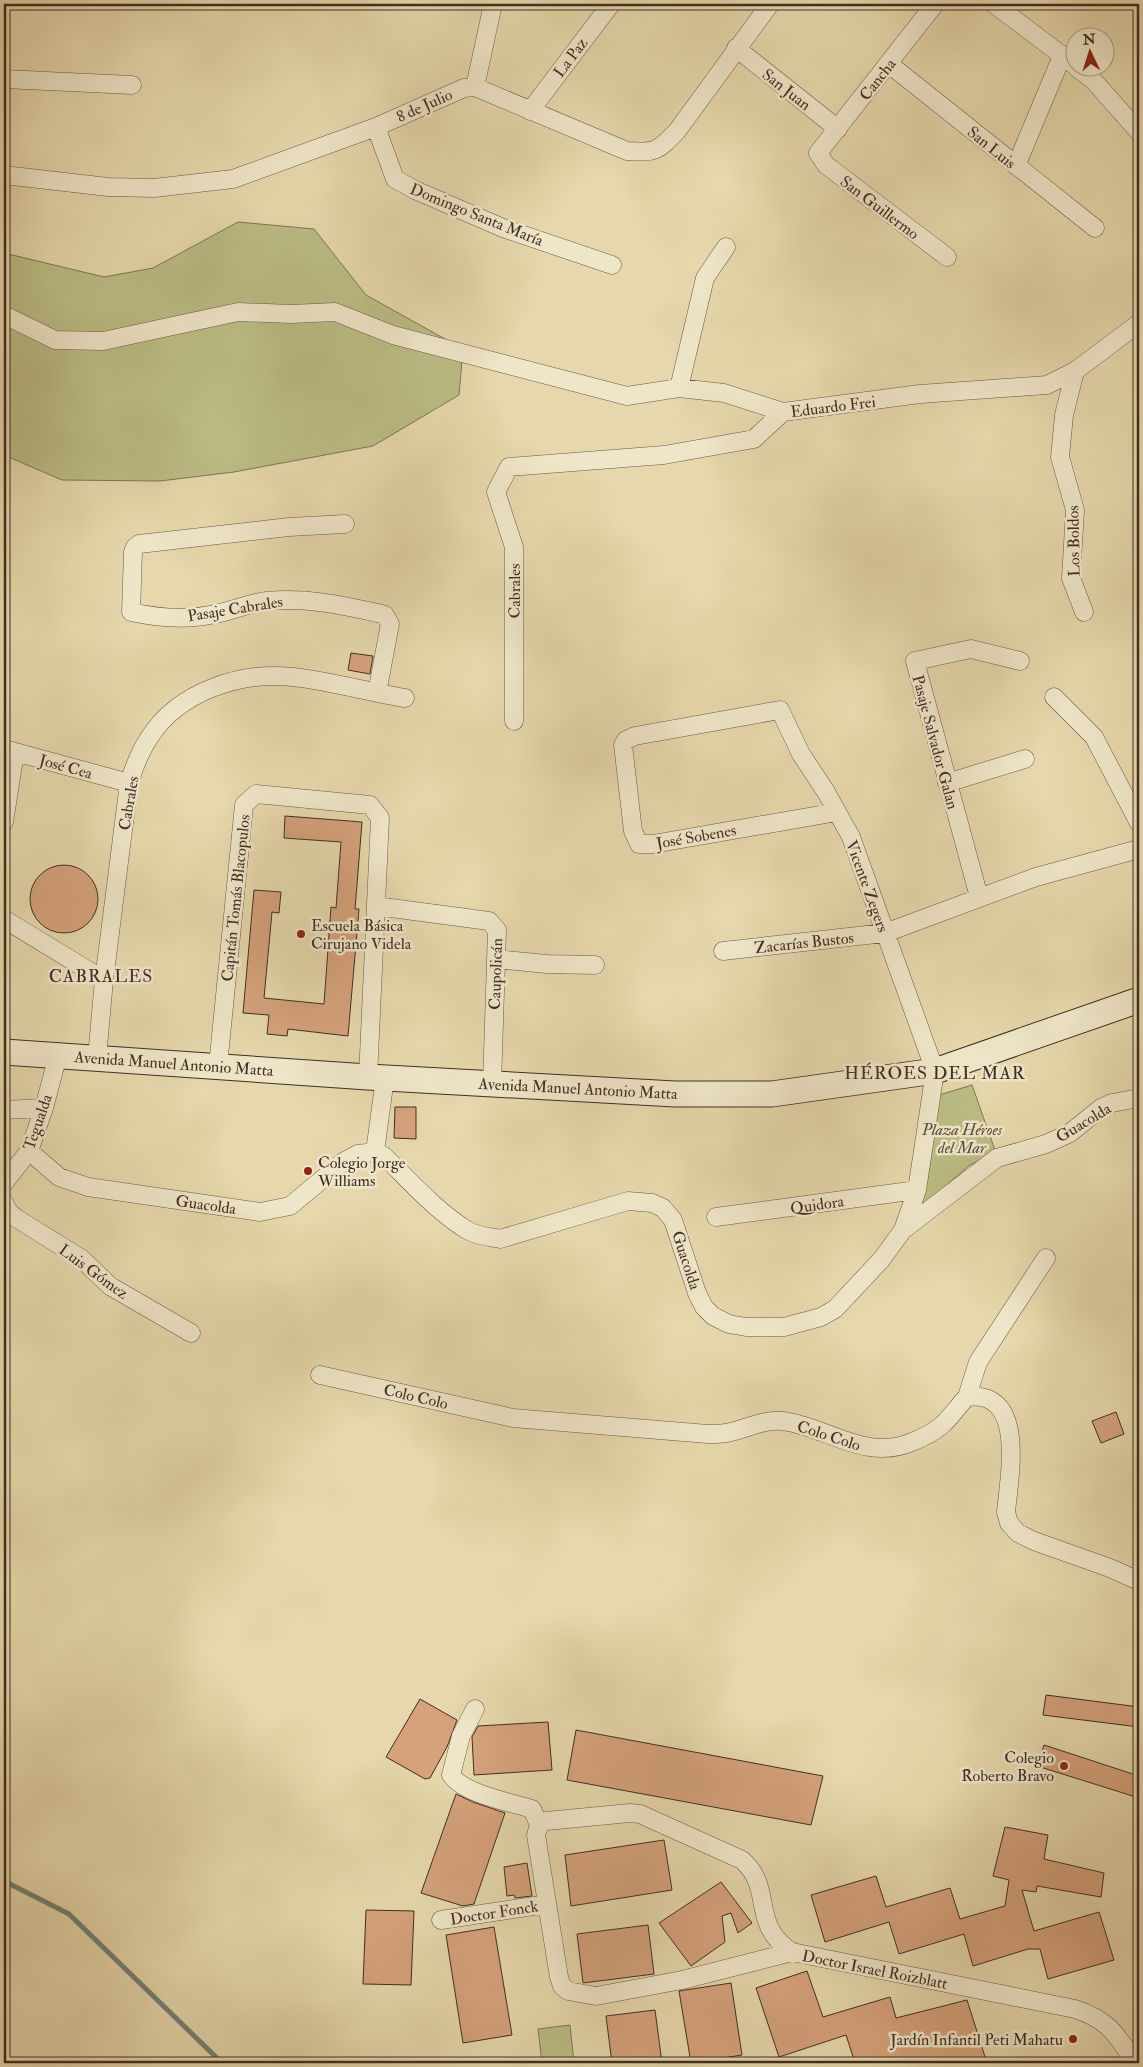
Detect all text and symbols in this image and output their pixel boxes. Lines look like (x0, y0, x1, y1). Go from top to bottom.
north arrow (1066, 28, 1116, 78)
text: N (1081, 31, 1096, 49)
street label: La Paz (549, 33, 592, 82)
street label: Cancha (855, 54, 901, 105)
street label: San Juan (757, 65, 815, 116)
street label: 8 de Julio (393, 85, 456, 128)
street label: San Luis (963, 122, 1020, 173)
street label: San Guillermo (836, 172, 923, 244)
street label: Domingo Santa María (407, 179, 547, 251)
street label: Eduardo Frei (789, 392, 877, 422)
street label: Los Boldos (1063, 505, 1085, 577)
street label: Cabrales (505, 564, 525, 618)
street label: Pasaje Cabrales (186, 592, 284, 626)
street label: Pasaje Salvador Galan (907, 673, 963, 812)
street label: José Cea (36, 750, 95, 785)
street label: Cabrales (114, 774, 144, 832)
street label: Capitán Tomás Blacopulos (217, 814, 256, 983)
street label: José Sobenes (654, 820, 738, 855)
street label: Vicente Zegers (841, 838, 893, 935)
place label: Escuela Básica Cirujano Videla (311, 916, 412, 954)
marker: Escuela Básica Cirujano Videla (295, 928, 307, 940)
street label: Zacarías Bustos (753, 928, 855, 958)
street label: Caupolicán (485, 938, 508, 1010)
district label: CABRALES (49, 965, 153, 988)
street label: Avenida Manuel Antonio Matta (73, 1047, 275, 1081)
district label: HÉROES DEL MAR (844, 1062, 1026, 1085)
street label: Avenida Manuel Antonio Matta (477, 1074, 679, 1104)
street label: Tegualda (19, 1091, 57, 1153)
street label: Guacolda (1052, 1098, 1115, 1147)
park label: Plaza Héroes del Mar (921, 1120, 1003, 1158)
place label: Colegio Jorge Williams (317, 1153, 406, 1191)
marker: Colegio Jorge Williams (302, 1165, 314, 1177)
street label: Guacolda (174, 1191, 238, 1219)
street label: Quidora (789, 1191, 846, 1219)
street label: Guacolda (667, 1228, 705, 1293)
street label: Luis Gómez (55, 1240, 132, 1304)
street label: Colo Colo (382, 1380, 450, 1414)
street label: Colo Colo (794, 1416, 863, 1456)
place label: Colegio Roberto Bravo (961, 1748, 1054, 1786)
marker: Colegio Roberto Bravo (1058, 1760, 1070, 1772)
street label: Doctor Fonck (449, 1896, 540, 1930)
street label: Doctor Israel Roizblatt (800, 1946, 949, 1994)
place label: Jardín Infantil Peti Mahatu (889, 2030, 1063, 2051)
marker: Jardín Infantil Peti Mahatu (1067, 2033, 1079, 2045)

